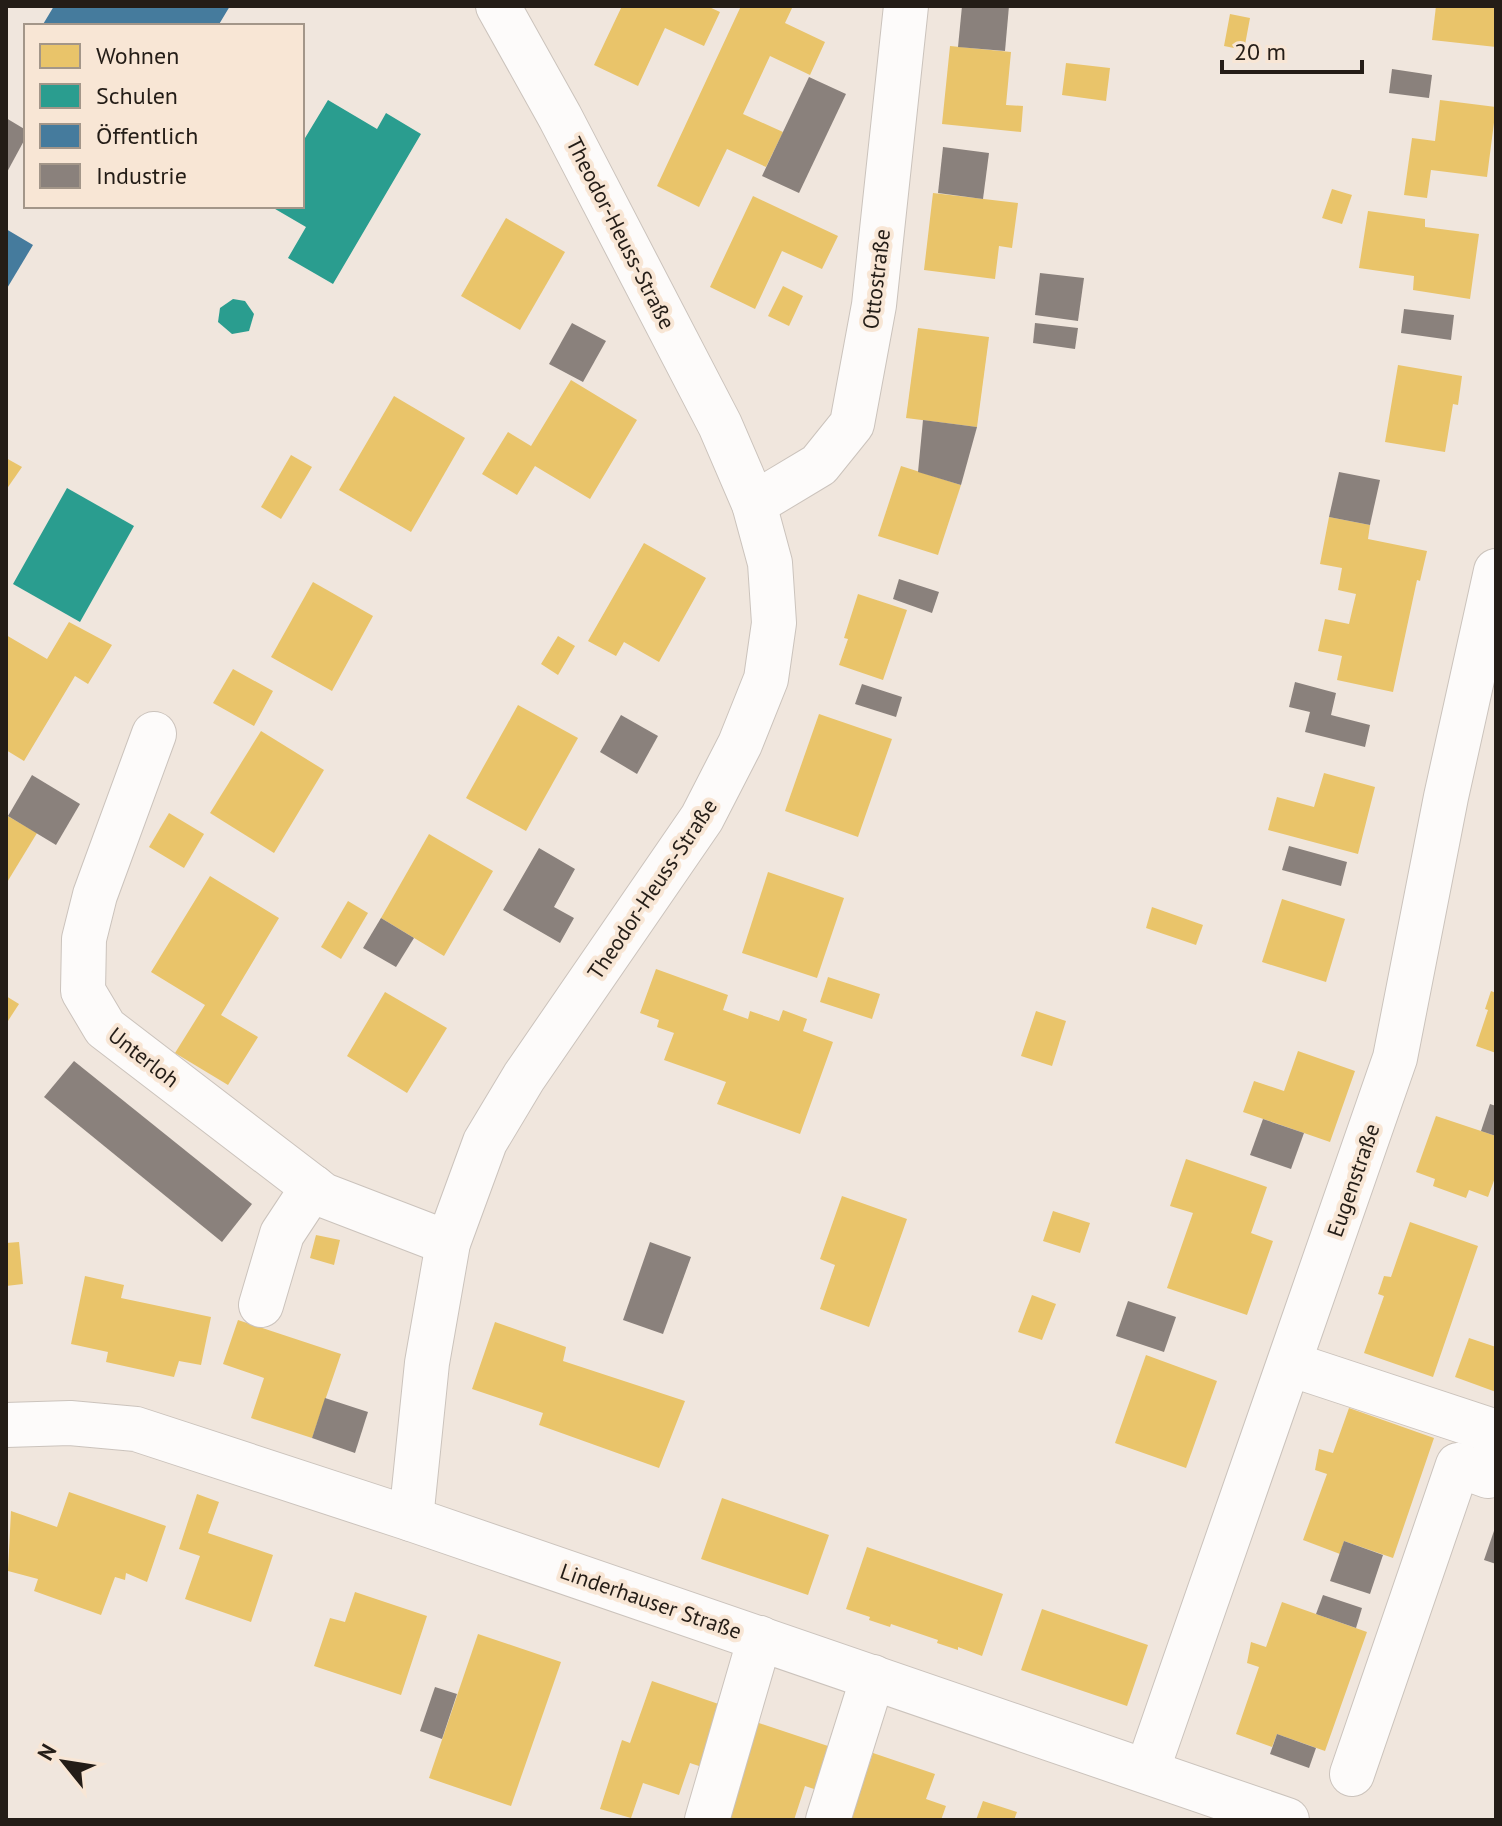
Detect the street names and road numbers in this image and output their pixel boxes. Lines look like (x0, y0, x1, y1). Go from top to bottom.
street label: Theodor-Heuss-Straße (560, 132, 682, 334)
street label: Ottostraße (856, 227, 896, 331)
street label: Theodor-Heuss-Straße (581, 793, 723, 985)
street label: Unterloh (103, 1021, 185, 1093)
street label: Eugenstraße (1321, 1120, 1385, 1240)
street label: Linderhauser Straße (557, 1557, 745, 1645)

